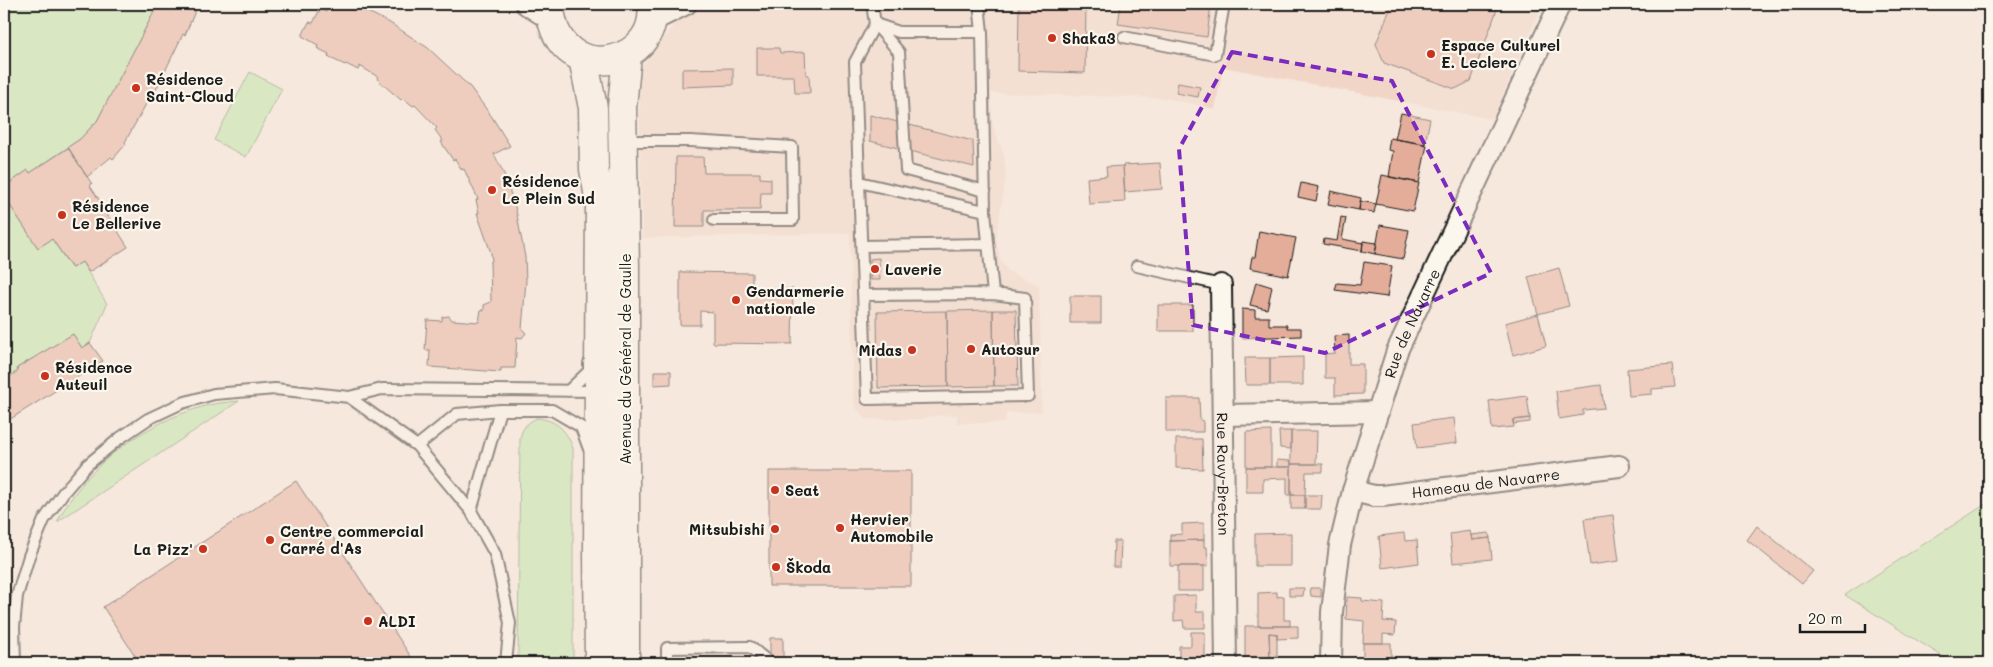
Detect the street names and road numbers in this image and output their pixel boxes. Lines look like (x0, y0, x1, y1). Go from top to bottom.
street label: Avenue du Général de Gaulle (615, 253, 635, 465)
street label: Rue de Navarre (1379, 265, 1444, 380)
street label: Rue Ravy-Breton (1213, 412, 1234, 536)
street label: Hameau de Navarre (1410, 464, 1561, 502)

